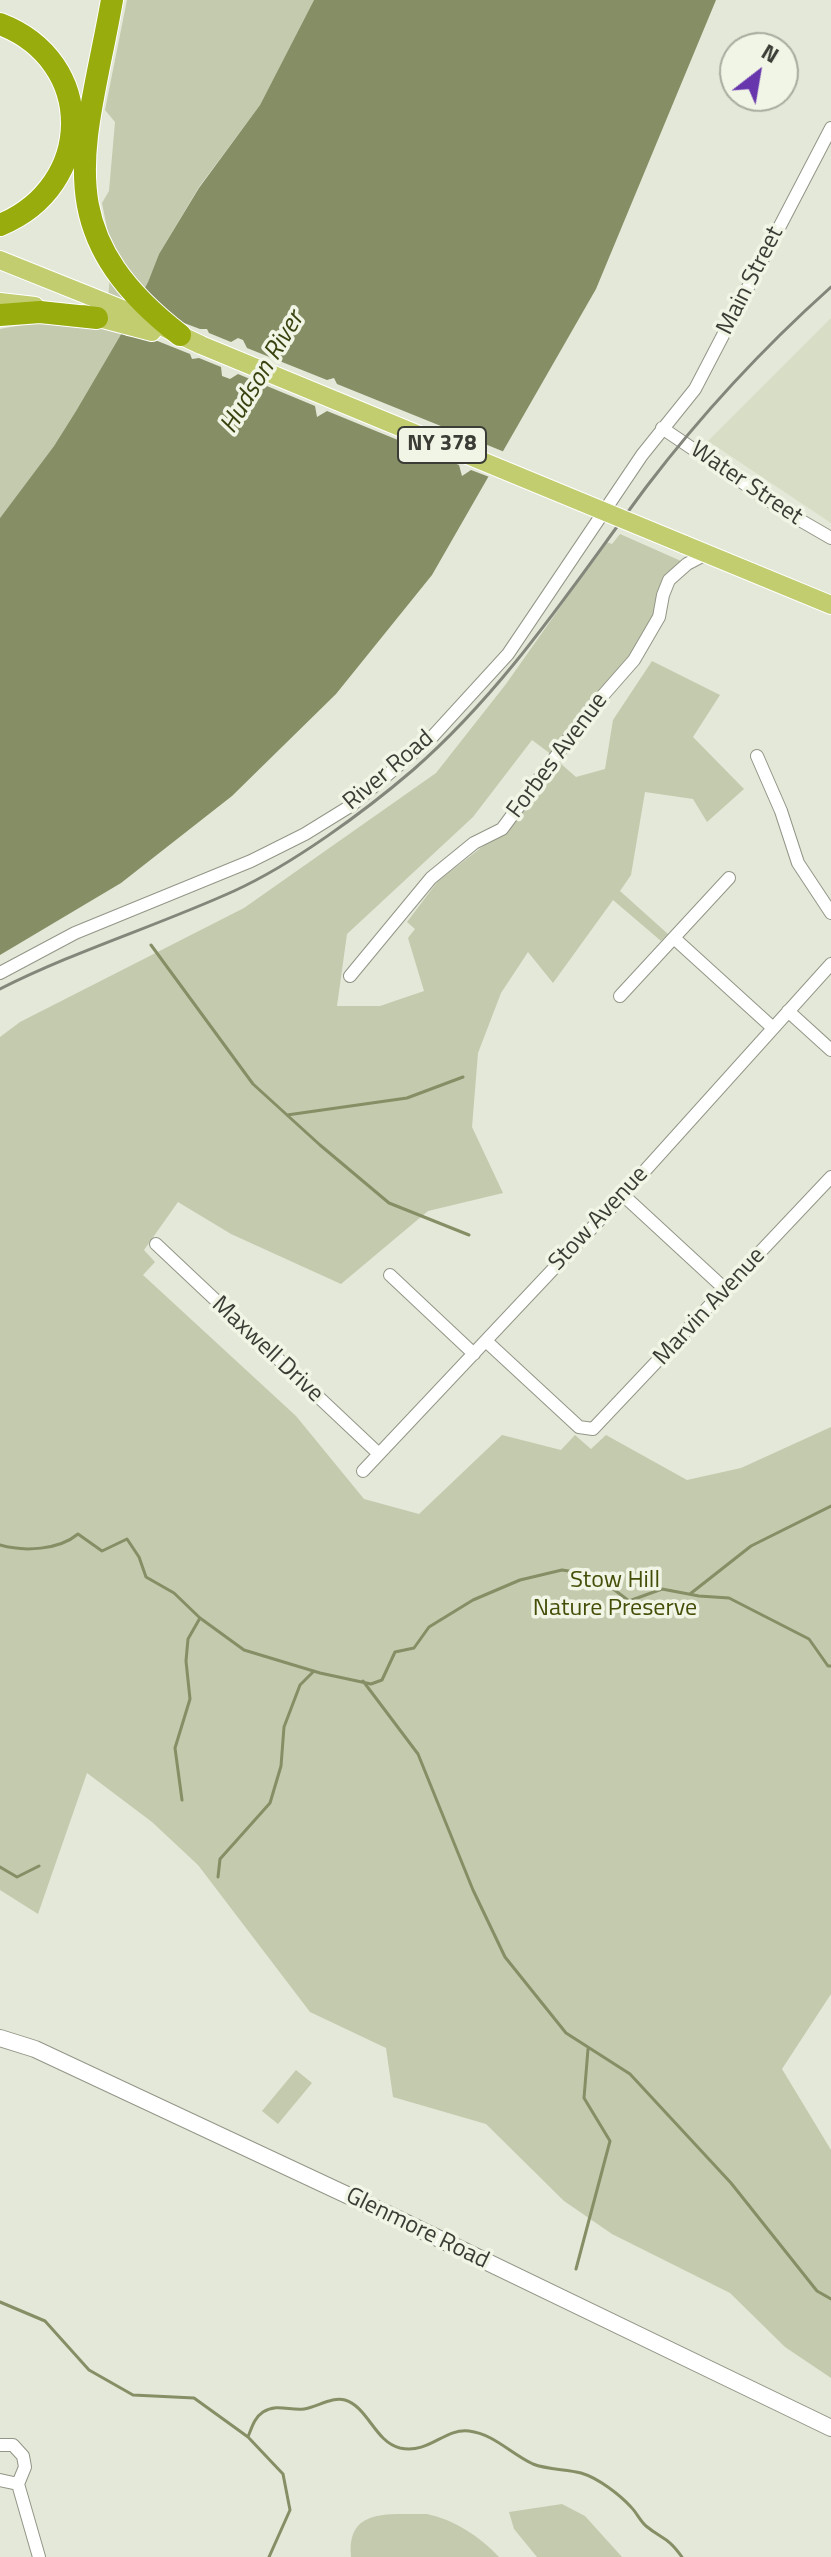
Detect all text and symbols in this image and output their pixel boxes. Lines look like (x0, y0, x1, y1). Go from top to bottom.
north arrow (719, 32, 799, 112)
text: N (755, 35, 786, 72)
street label: Main Street (712, 222, 790, 340)
water label: Hudson River (214, 306, 312, 440)
road number: NY 378 (398, 427, 486, 463)
street label: Water Street (685, 436, 807, 532)
street label: Forbes Avenue (502, 688, 614, 824)
street label: River Road (338, 725, 440, 817)
street label: Stow Avenue (543, 1161, 655, 1277)
street label: Marvin Avenue (648, 1242, 772, 1372)
street label: Maxwell Drive (205, 1291, 329, 1409)
park label: Stow Hill Nature Preserve (533, 1567, 697, 1623)
street label: Glenmore Road (341, 2182, 493, 2276)

